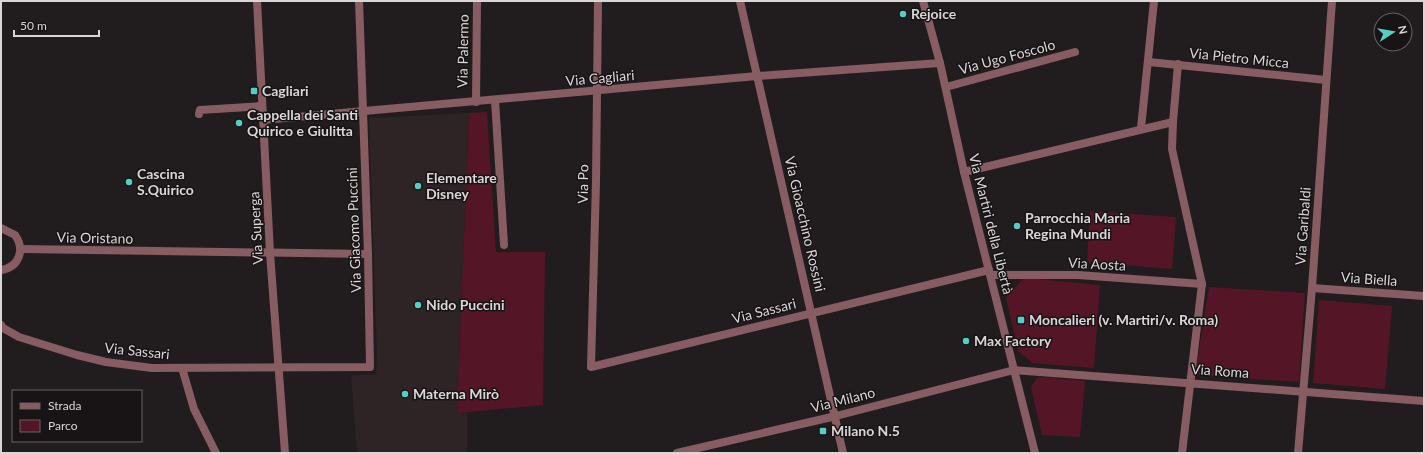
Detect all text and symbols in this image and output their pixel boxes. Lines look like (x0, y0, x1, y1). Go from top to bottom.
place label: Rejoice (911, 5, 957, 22)
marker: Rejoice (898, 9, 908, 19)
scale bar (14, 12, 99, 38)
north arrow (1373, 12, 1413, 52)
street label: Via Palermo (453, 14, 472, 88)
text: 50 m (20, 18, 47, 33)
text: N (1396, 24, 1411, 35)
street label: Via Ugo Foscolo (957, 35, 1057, 78)
street label: Via Pietro Micca (1188, 44, 1290, 71)
street label: Via Cagliari (565, 66, 635, 89)
place label: Cagliari (262, 82, 309, 99)
marker: Cagliari (249, 86, 259, 96)
place label: Cappella dei Santi Quirico e Giulitta (247, 106, 358, 139)
marker: Cappella dei Santi Quirico e Giulitta (234, 118, 244, 128)
street label: Via Martiri della Libertà (966, 152, 1017, 296)
street label: Via Gioacchino Rossini (782, 155, 829, 293)
street label: Via Po (574, 164, 591, 204)
place label: Cascina S.Quirico (137, 165, 194, 198)
street label: Via Giacomo Puccini (343, 167, 364, 293)
place label: Elementare Disney (426, 169, 497, 202)
marker: Cascina S.Quirico (124, 177, 134, 187)
marker: Elementare Disney (413, 181, 423, 191)
street label: Via Garibaldi (1291, 186, 1314, 266)
street label: Via Superga (245, 191, 266, 265)
place label: Parrocchia Maria Regina Mundi (1025, 209, 1130, 242)
marker: Parrocchia Maria Regina Mundi (1012, 221, 1022, 231)
street label: Via Oristano (57, 228, 134, 247)
street label: Via Aosta (1068, 253, 1127, 274)
street label: Via Biella (1340, 268, 1398, 289)
street label: Via Sassari (730, 294, 798, 327)
place label: Nido Puccini (426, 296, 505, 313)
marker: Nido Puccini (413, 300, 423, 310)
place label: Moncalieri (v. Martiri/v. Roma) (1029, 311, 1218, 328)
marker: Moncalieri (v. Martiri/v. Roma) (1016, 315, 1026, 325)
place label: Max Factory (974, 332, 1052, 349)
marker: Max Factory (961, 336, 971, 346)
street label: Via Sassari (104, 339, 170, 362)
street label: Via Roma (1190, 360, 1250, 381)
street label: Via Milano (809, 383, 877, 416)
place label: Materna Mirò (413, 385, 499, 402)
marker: Materna Mirò (400, 389, 410, 399)
legend (12, 390, 142, 442)
text: Strada (48, 398, 81, 413)
text: Parco (48, 418, 78, 433)
place label: Milano N.5 (831, 422, 900, 439)
marker: Milano N.5 (818, 426, 828, 436)

